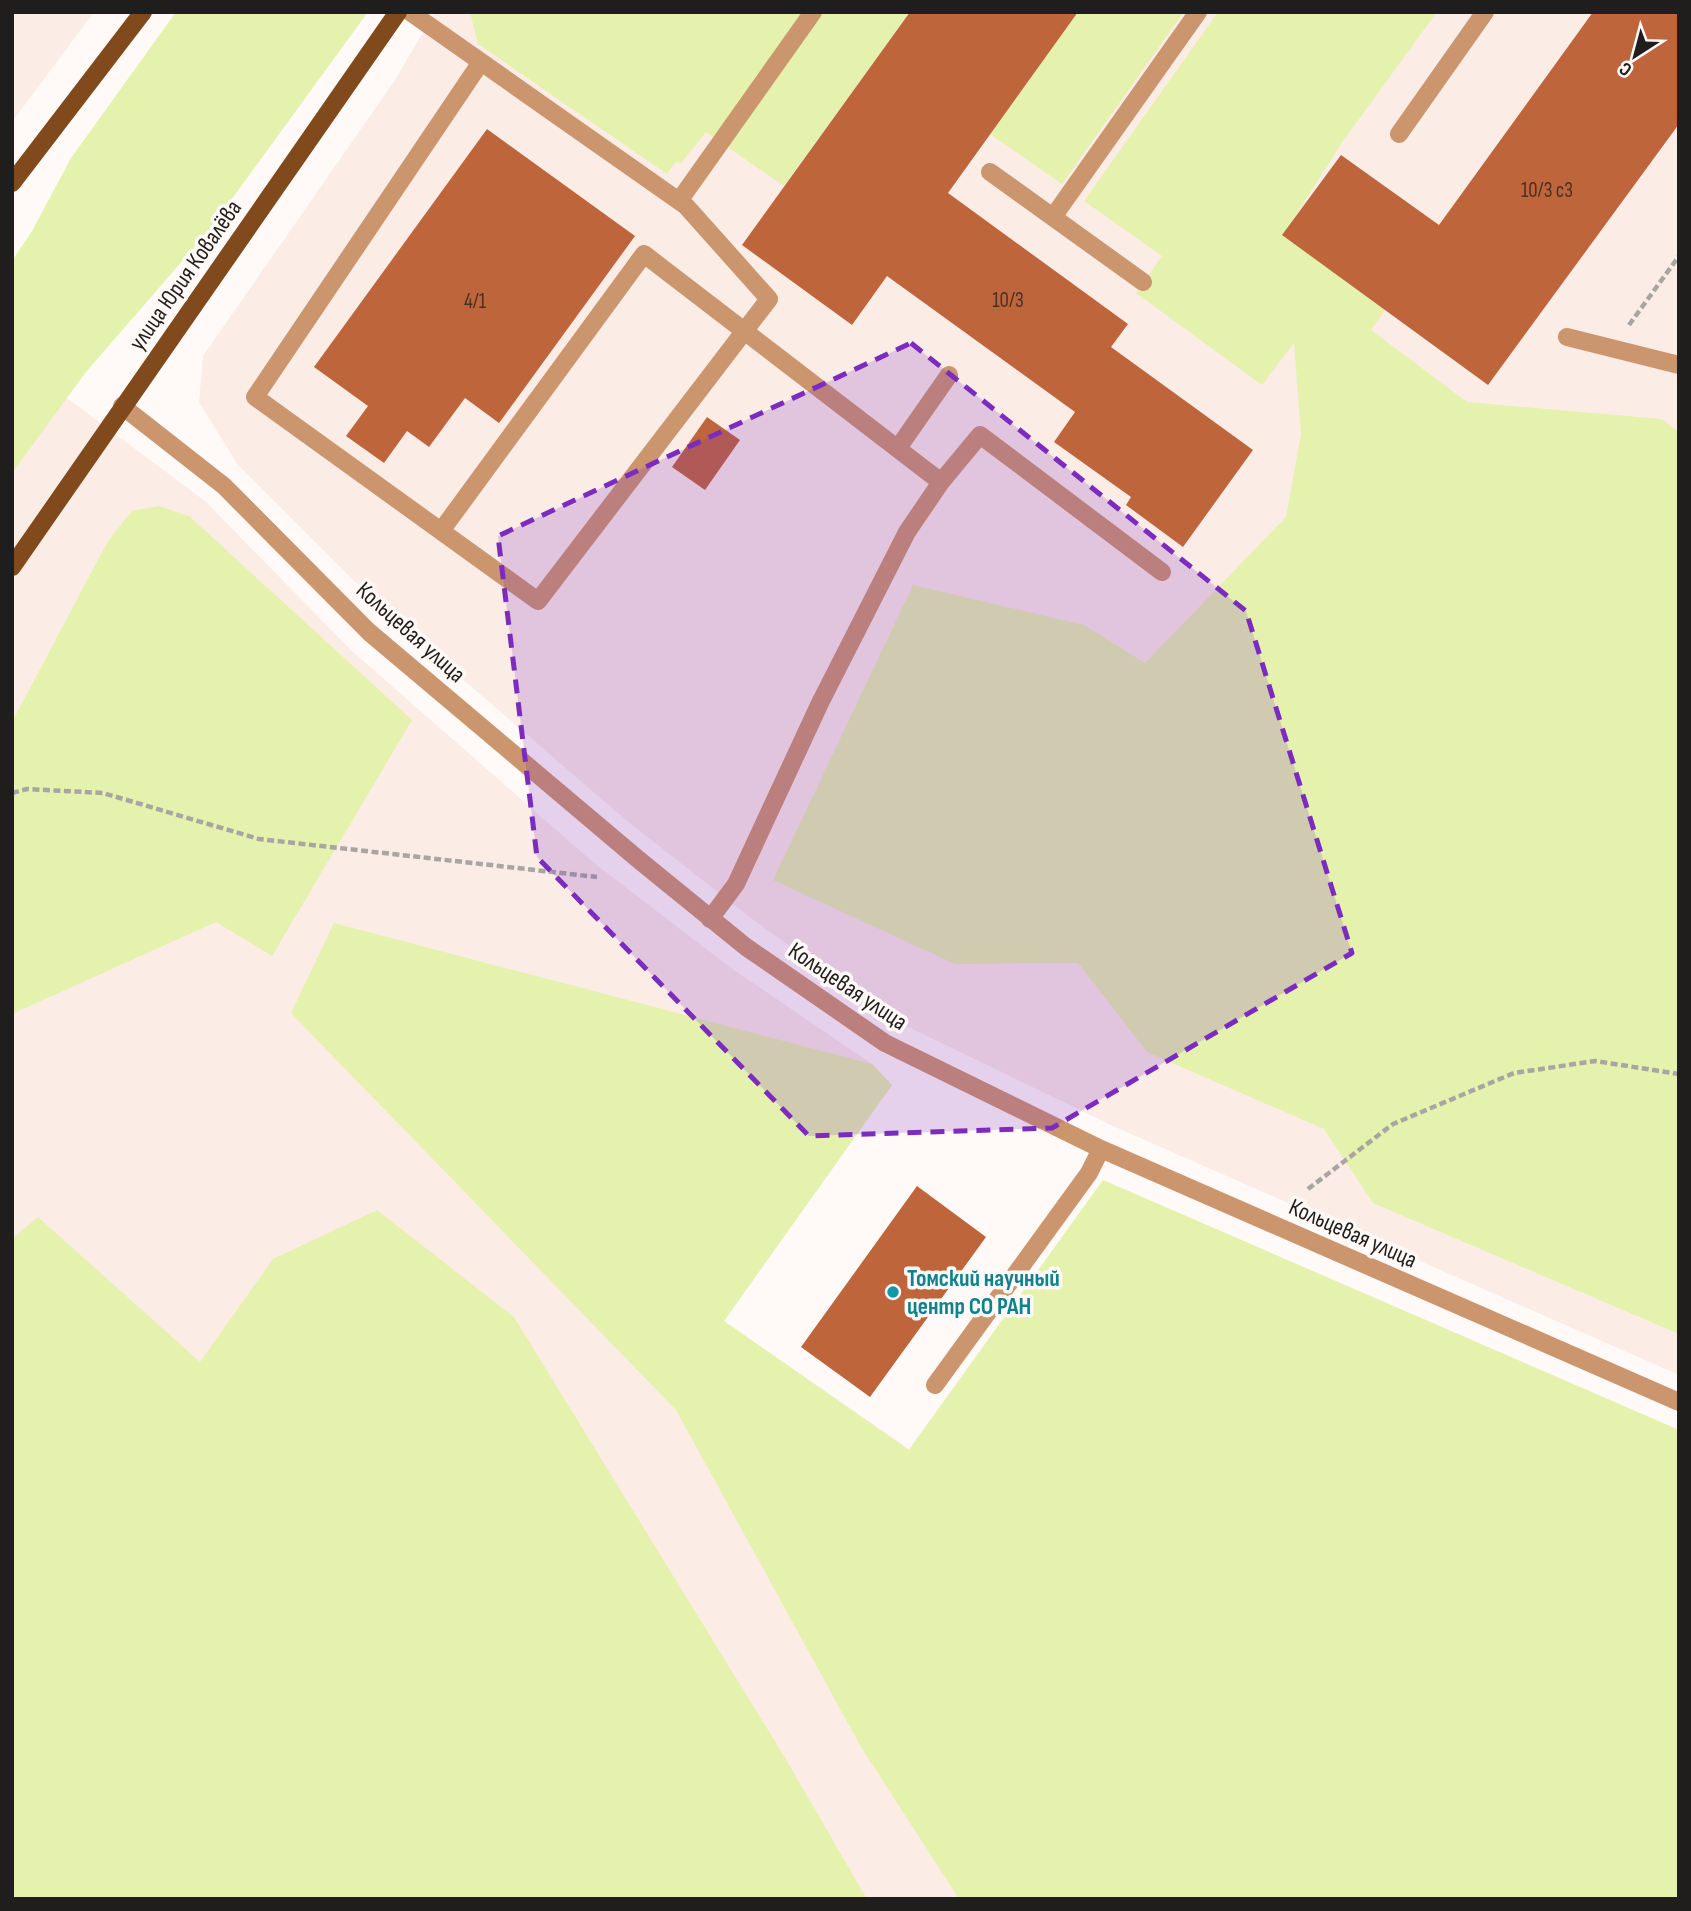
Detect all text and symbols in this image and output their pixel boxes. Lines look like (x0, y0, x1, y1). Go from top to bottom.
north arrow (1600, 21, 1670, 91)
text: С (1615, 56, 1637, 81)
house number: 10/3 с3 (1521, 178, 1573, 203)
street label: улица Юрия Ковалёва (123, 194, 248, 356)
house number: 10/3 (992, 288, 1024, 313)
house number: 4/1 (464, 289, 487, 314)
street label: Кольцевая улица (350, 576, 471, 689)
street label: Кольцевая улица (783, 936, 913, 1037)
street label: Кольцевая улица (1284, 1192, 1421, 1275)
place label: Томский научный центр СО РАН (907, 1264, 1060, 1321)
marker: Томский научный центр СО РАН (885, 1284, 901, 1300)

